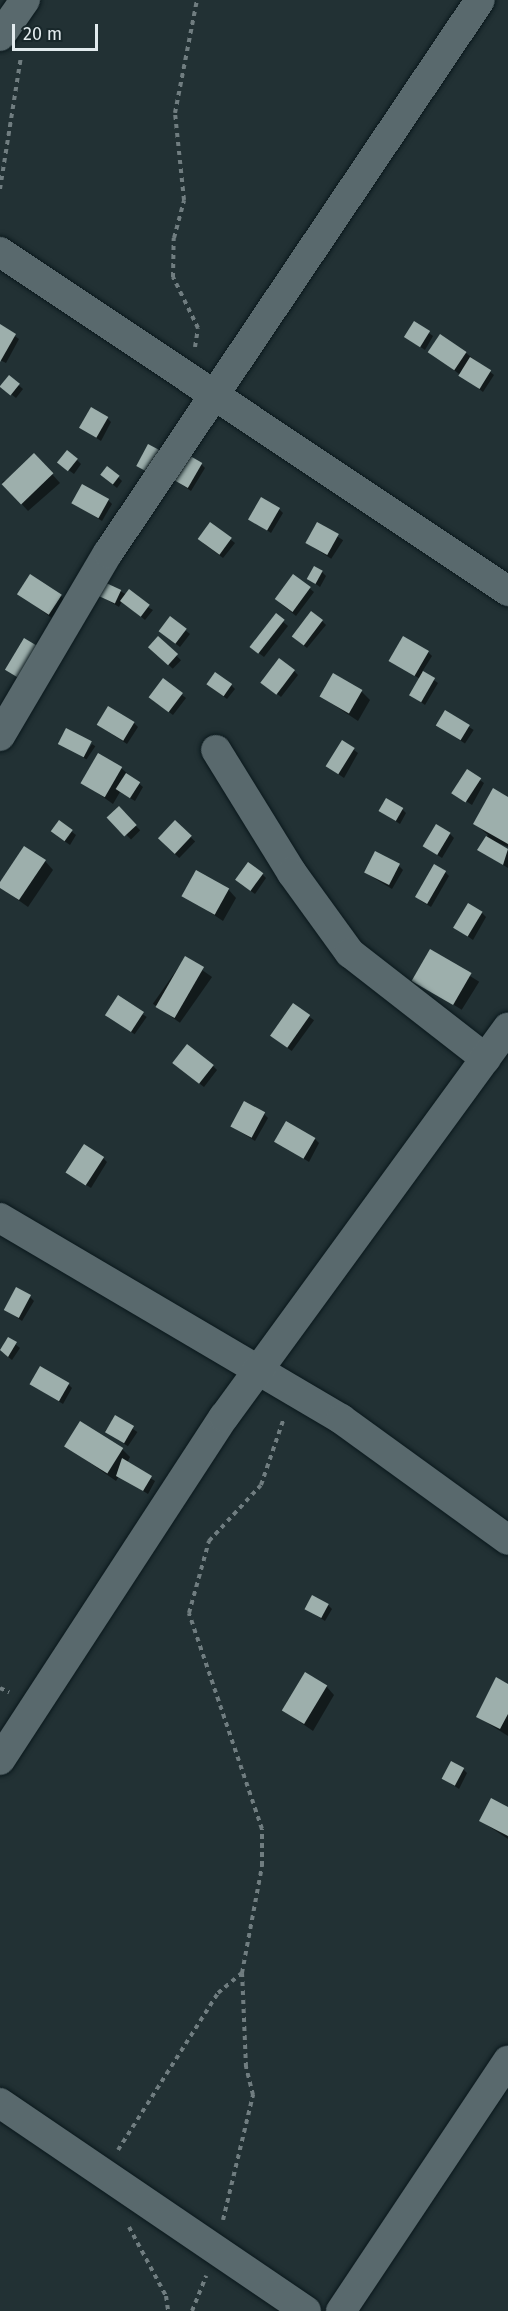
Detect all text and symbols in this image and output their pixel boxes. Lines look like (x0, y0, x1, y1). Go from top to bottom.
scale bar (15, 12, 100, 50)
text: 20 m (23, 23, 62, 45)

